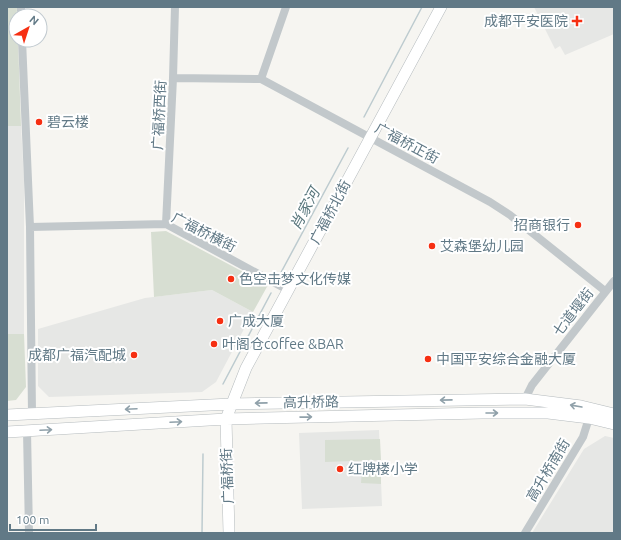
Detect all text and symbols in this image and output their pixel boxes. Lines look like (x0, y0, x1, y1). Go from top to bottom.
north arrow (8, 8, 48, 48)
text: N (27, 13, 41, 27)
place label: 成都平安医院 (484, 13, 568, 29)
marker: 成都平安医院 (571, 15, 583, 27)
street label: 广福桥西街 (149, 80, 169, 150)
place label: 碧云楼 (47, 114, 89, 130)
marker: 碧云楼 (34, 117, 44, 127)
street label: 广福桥正街 (372, 120, 442, 166)
street label: 广福桥北街 (307, 177, 353, 247)
water label: 肖家河 (286, 182, 324, 233)
street label: 广福桥横街 (169, 209, 239, 255)
place label: 招商银行 (514, 217, 570, 233)
marker: 招商银行 (573, 220, 583, 230)
place label: 艾森堡幼儿园 (440, 238, 524, 254)
marker: 艾森堡幼儿园 (427, 241, 437, 251)
place label: 色空击梦文化传媒 (239, 271, 351, 287)
marker: 色空击梦文化传媒 (226, 274, 236, 284)
street label: 七道堰街 (549, 285, 597, 339)
place label: 广成大厦 (228, 313, 284, 329)
marker: 广成大厦 (215, 316, 225, 326)
place label: 叶阁仓coffee &BAR (222, 336, 344, 352)
marker: 叶阁仓coffee &BAR (209, 339, 219, 349)
place label: 成都广福汽配城 (28, 347, 126, 363)
marker: 成都广福汽配城 (129, 350, 139, 360)
place label: 中国平安综合金融大厦 (436, 351, 576, 367)
marker: 中国平安综合金融大厦 (423, 354, 433, 364)
street label: 高升桥路 (283, 394, 339, 410)
one-way arrow (440, 396, 453, 404)
one-way arrow (255, 399, 268, 407)
one-way arrow (570, 401, 583, 409)
one-way arrow (125, 405, 138, 412)
one-way arrow (485, 409, 498, 417)
one-way arrow (299, 413, 312, 421)
one-way arrow (169, 418, 182, 426)
one-way arrow (39, 426, 52, 433)
street label: 高升桥南街 (523, 436, 573, 504)
street label: 广福桥街 (218, 448, 236, 504)
place label: 红牌楼小学 (348, 461, 418, 477)
marker: 红牌楼小学 (335, 464, 345, 474)
scale bar (10, 506, 96, 532)
text: 100 m (16, 513, 49, 526)

